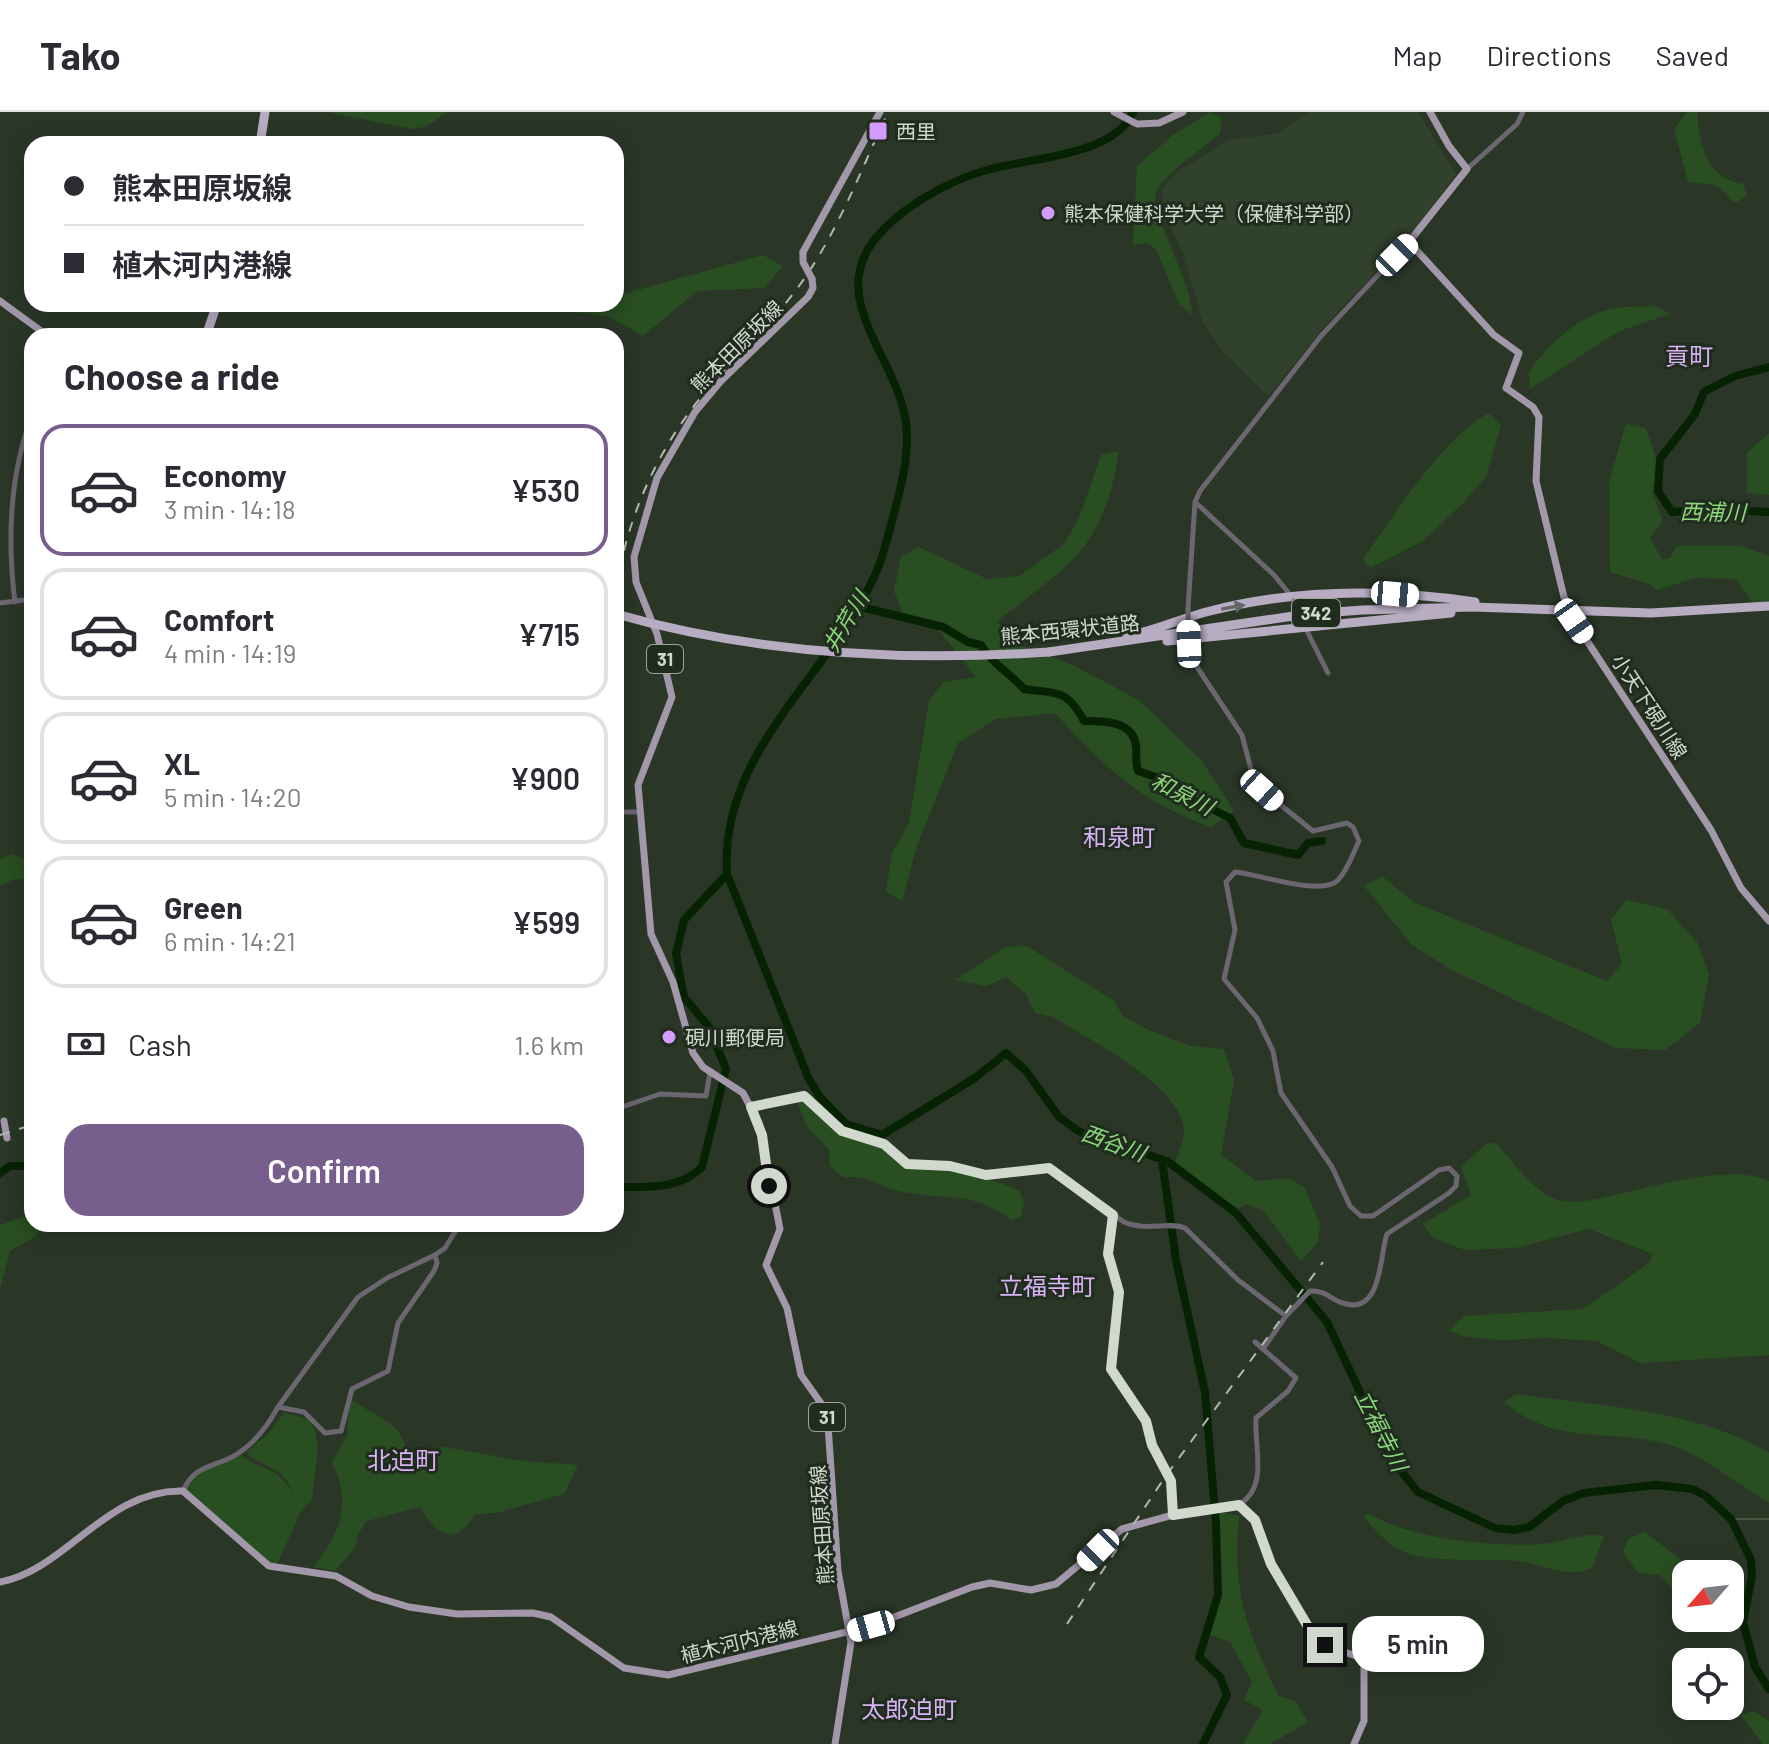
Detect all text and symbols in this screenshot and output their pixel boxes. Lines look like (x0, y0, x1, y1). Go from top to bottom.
text: Tako (40, 32, 121, 78)
text: Map (1393, 38, 1442, 72)
text: Directions (1486, 38, 1612, 72)
text: Saved (1656, 38, 1729, 72)
place label: 西里 (896, 119, 936, 143)
marker: 西里 (867, 120, 889, 142)
text: 熊本田原坂線 (112, 169, 292, 205)
place label: 熊本保健科学大学（保健科学部） (1064, 201, 1364, 225)
marker: 熊本保健科学大学（保健科学部） (1039, 204, 1057, 222)
car (1372, 230, 1422, 280)
text: 植木河内港線 (112, 246, 292, 282)
street label: 熊本田原坂線 (685, 295, 787, 397)
district label: 貢町 (1665, 341, 1713, 370)
text: Choose a ride (64, 354, 280, 397)
icon: car (68, 454, 140, 526)
text: Economy (164, 457, 287, 493)
text: ¥530 (511, 472, 580, 508)
text: 3 min · 14:18 (164, 493, 295, 524)
water label: 西浦川 (1680, 497, 1748, 525)
car (1370, 580, 1420, 608)
water label: 井芹川 (817, 584, 874, 656)
car (1550, 594, 1598, 648)
icon: car (68, 598, 140, 670)
road number: 342 (1292, 599, 1340, 627)
one-way arrow (1221, 600, 1246, 612)
text: Comfort (164, 601, 274, 637)
street label: 熊本西環状道路 (999, 610, 1141, 648)
text: ¥715 (518, 616, 580, 652)
car (1176, 620, 1202, 668)
text: 4 min · 14:19 (164, 637, 296, 668)
road number: 31 (647, 645, 683, 673)
street label: 小天下硯川線 (1607, 649, 1693, 763)
icon: car (68, 742, 140, 814)
text: XL (164, 745, 200, 781)
text: ¥900 (510, 760, 580, 796)
car (1236, 765, 1288, 815)
water label: 和泉川 (1148, 766, 1220, 820)
text: 5 min · 14:20 (164, 781, 301, 812)
district label: 和泉町 (1083, 822, 1155, 851)
icon: car (68, 886, 140, 958)
text: Green (164, 889, 243, 925)
text: ¥599 (512, 904, 580, 940)
text: 6 min · 14:21 (164, 925, 296, 956)
icon: cash (64, 1022, 108, 1066)
place label: 硯川郵便局 (685, 1025, 785, 1049)
text: Cash (128, 1026, 192, 1062)
marker: 硯川郵便局 (660, 1028, 678, 1046)
text: 1.6 km (515, 1029, 584, 1060)
water label: 西谷川 (1079, 1118, 1151, 1166)
button: Confirm (64, 1124, 584, 1216)
route start (751, 1168, 787, 1204)
district label: 立福寺町 (999, 1271, 1095, 1300)
water label: 立福寺川 (1350, 1385, 1414, 1477)
road number: 31 (809, 1403, 845, 1431)
district label: 北迫町 (367, 1445, 439, 1474)
street label: 熊本田原坂線 (805, 1464, 837, 1586)
car (1073, 1525, 1123, 1575)
north arrow (1672, 1560, 1744, 1632)
map controls (1672, 1560, 1744, 1720)
car (845, 1608, 897, 1644)
street label: 植木河内港線 (678, 1615, 800, 1667)
callout: 5 min (1353, 1617, 1485, 1673)
route end (1307, 1627, 1343, 1663)
text: 5 min (1387, 1628, 1449, 1659)
button: locate (1672, 1648, 1744, 1720)
district label: 太郎迫町 (861, 1694, 957, 1723)

